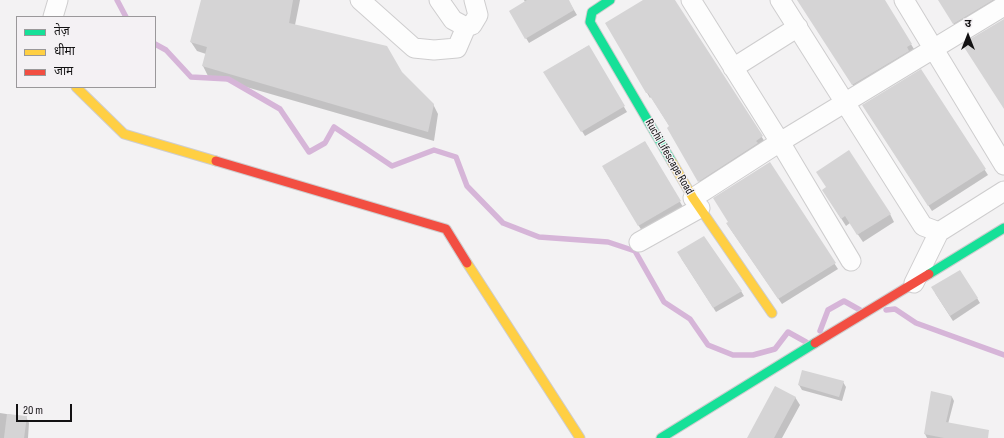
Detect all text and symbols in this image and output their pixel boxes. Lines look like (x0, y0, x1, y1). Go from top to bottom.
legend (16, 16, 156, 88)
north arrow (948, 16, 988, 56)
text: उ (965, 17, 971, 30)
text: तेज़ (54, 24, 70, 39)
text: धीमा (54, 44, 75, 59)
text: जाम (54, 64, 73, 79)
street label: Ruchi Lifescape Road (642, 117, 696, 197)
scale bar (18, 396, 74, 422)
text: 20 m (23, 403, 43, 418)

